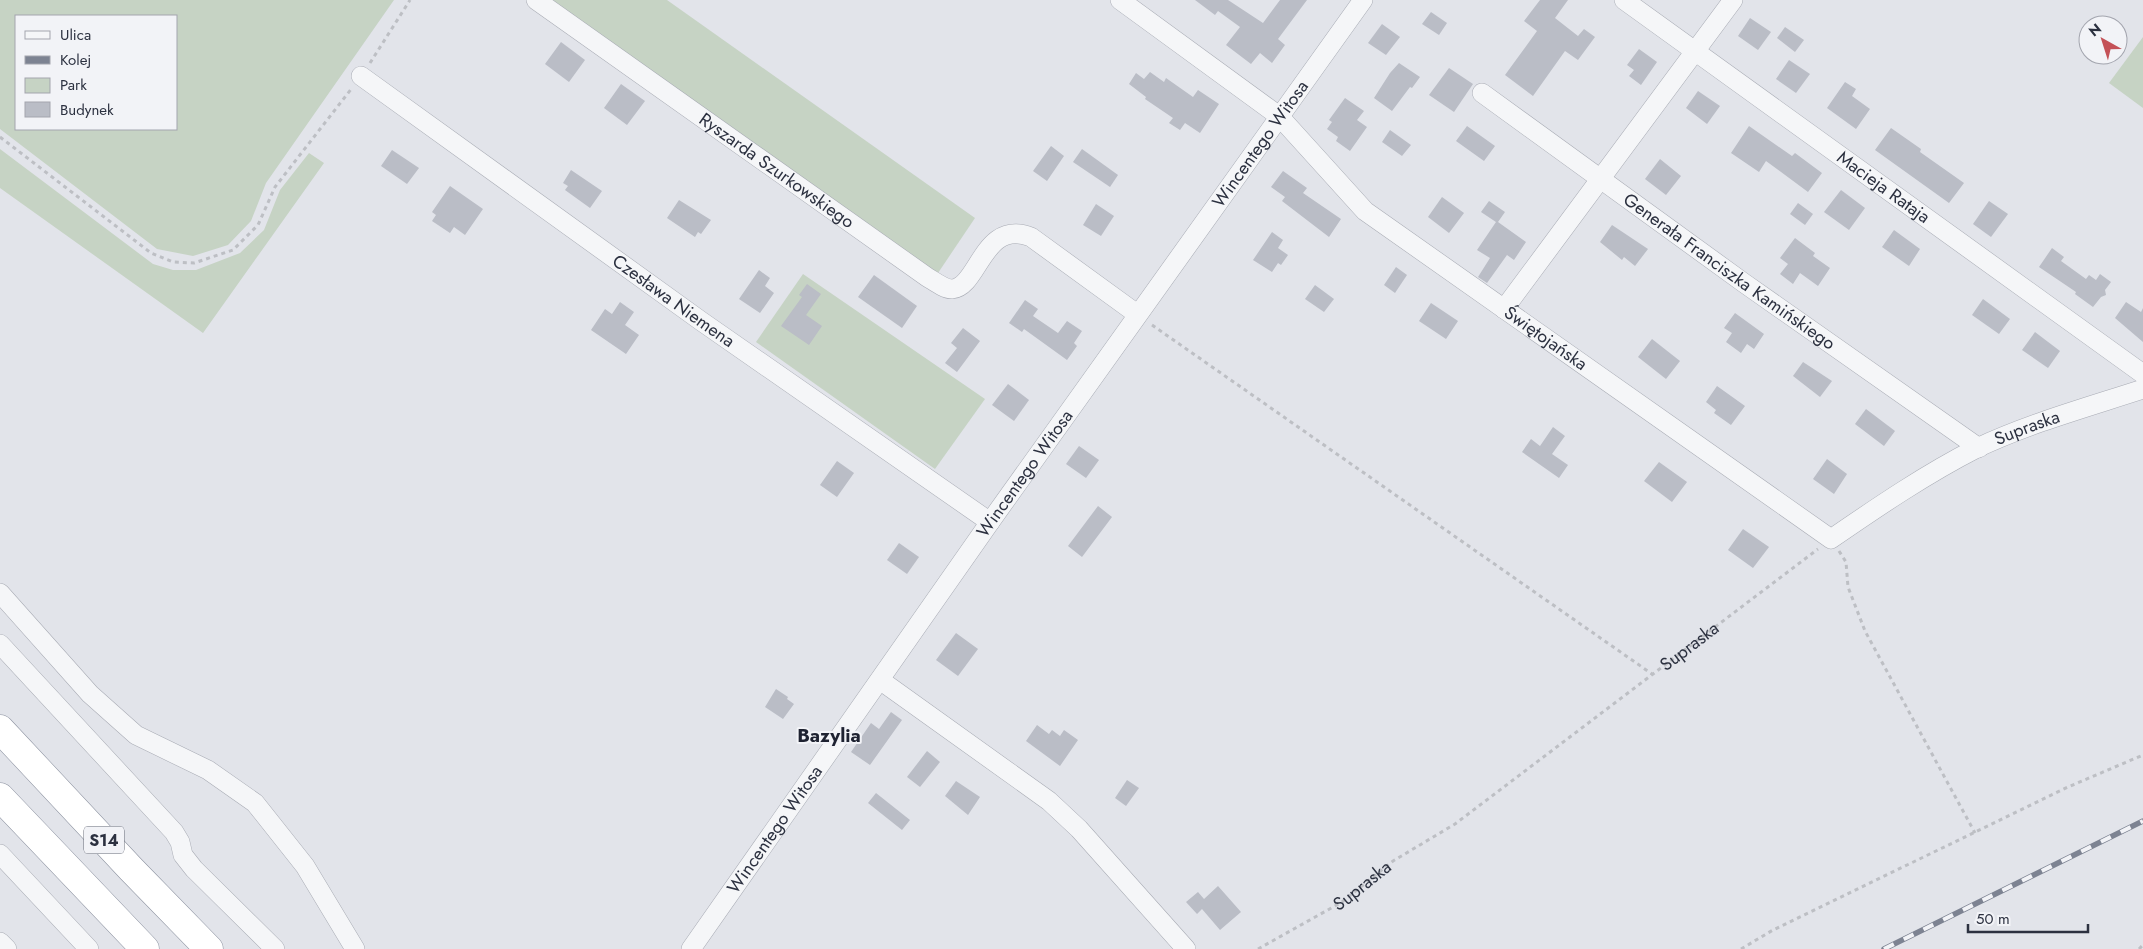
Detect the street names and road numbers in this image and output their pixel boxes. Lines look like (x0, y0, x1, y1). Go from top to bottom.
street label: Wincentego Witosa (1206, 75, 1315, 213)
street label: Ryszarda Szurkowskiego (694, 106, 860, 235)
street label: Macieja Rataja (1832, 145, 1936, 230)
street label: Generała Franciszka Kamińskiego (1618, 187, 1841, 356)
street label: Czesława Niemena (607, 248, 740, 354)
street label: Świętojańska (1499, 300, 1593, 377)
street label: Wincentego Witosa (970, 404, 1079, 542)
street label: Supraska (1990, 404, 2063, 452)
street label: Supraska (1654, 615, 1725, 677)
street label: Wincentego Witosa (721, 760, 829, 899)
road number: S14 (84, 826, 124, 854)
street label: Supraska (1328, 854, 1397, 917)

